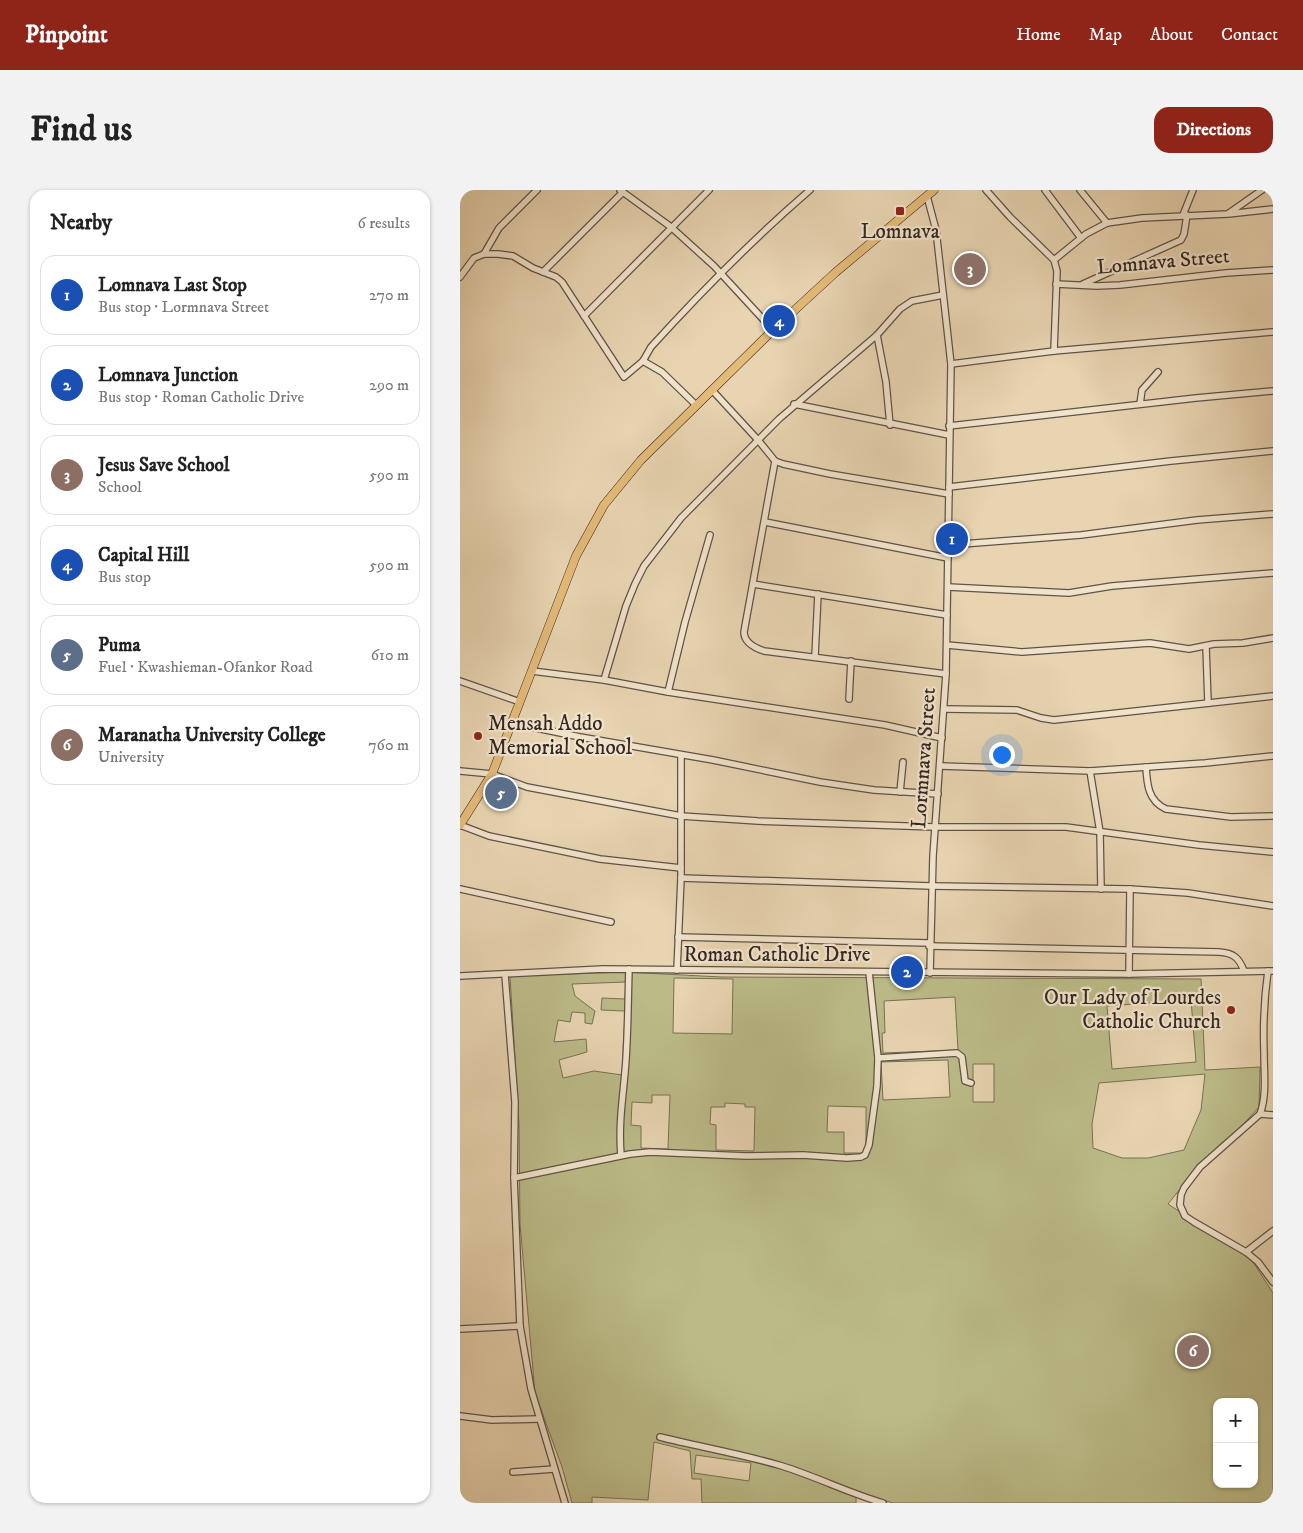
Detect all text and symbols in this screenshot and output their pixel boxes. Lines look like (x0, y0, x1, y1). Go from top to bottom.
text: Pinpoint (25, 20, 108, 50)
text: Home (1016, 24, 1061, 46)
text: Map (1089, 24, 1122, 46)
text: About (1150, 24, 1193, 46)
text: Contact (1221, 24, 1278, 46)
button: Directions (1154, 107, 1273, 153)
text: Find us (30, 108, 132, 152)
marker: Lomnava (894, 205, 906, 217)
text: Nearby (50, 210, 112, 236)
text: 6 results (357, 213, 410, 233)
place label: Lomnava (860, 219, 940, 245)
street label: Lomnava Street (1095, 243, 1231, 281)
pin: 3 (954, 250, 986, 288)
text: Lomnava Last Stop (98, 274, 247, 297)
text: 1 (64, 285, 70, 305)
text: 270 m (369, 285, 409, 305)
text: Bus stop · Lormnava Street (98, 297, 269, 317)
pin: 4 (763, 302, 795, 340)
text: Lomnava Junction (98, 364, 238, 387)
text: 2 (63, 375, 71, 395)
text: 290 m (369, 375, 409, 395)
text: Bus stop · Roman Catholic Drive (98, 387, 304, 407)
text: Jesus Save School (98, 454, 229, 477)
text: 3 (64, 465, 70, 485)
text: 590 m (369, 465, 409, 485)
text: School (98, 477, 142, 497)
pin: 1 (936, 520, 968, 558)
text: Capital Hill (98, 544, 189, 567)
text: 4 (62, 555, 72, 575)
text: 590 m (369, 555, 409, 575)
text: Bus stop (98, 567, 151, 587)
text: Puma (98, 634, 141, 657)
text: 5 (63, 645, 71, 665)
text: 610 m (371, 645, 409, 665)
text: Fuel · Kwashieman-Ofankor Road (98, 657, 313, 677)
street label: Lormnava Street (906, 686, 942, 829)
place label: Mensah Addo Memorial School (488, 711, 633, 761)
text: Maranatha University College (98, 724, 326, 747)
marker: Mensah Addo Memorial School (472, 730, 484, 742)
text: 6 (63, 735, 71, 755)
text: 760 m (368, 735, 409, 755)
your location (989, 742, 1015, 768)
text: University (98, 747, 164, 767)
pin: 5 (485, 774, 517, 812)
street label: Roman Catholic Drive (684, 942, 871, 968)
pin: 2 (891, 953, 923, 991)
place label: Our Lady of Lourdes Catholic Church (1044, 985, 1221, 1035)
marker: Our Lady of Lourdes Catholic Church (1225, 1004, 1237, 1016)
pin: 6 (1177, 1332, 1209, 1370)
map controls (1213, 1398, 1258, 1488)
button: + (1213, 1398, 1258, 1443)
button: − (1213, 1443, 1258, 1488)

